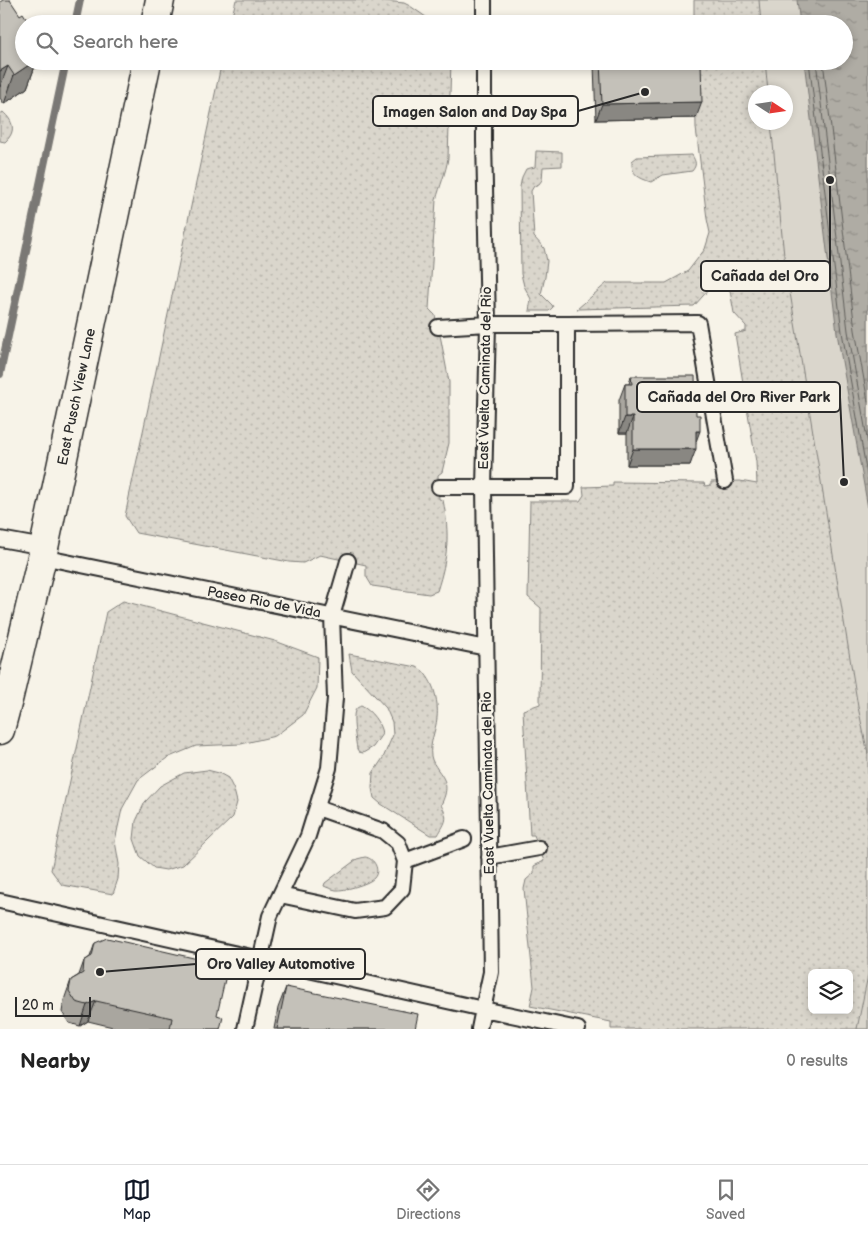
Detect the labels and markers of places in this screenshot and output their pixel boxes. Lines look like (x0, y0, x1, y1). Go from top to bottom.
callout: Imagen Salon and Day Spa (373, 96, 578, 126)
callout: Cañada del Oro (701, 261, 830, 291)
callout: Cañada del Oro River Park (637, 382, 840, 412)
callout: Oro Valley Automotive (196, 949, 365, 979)

